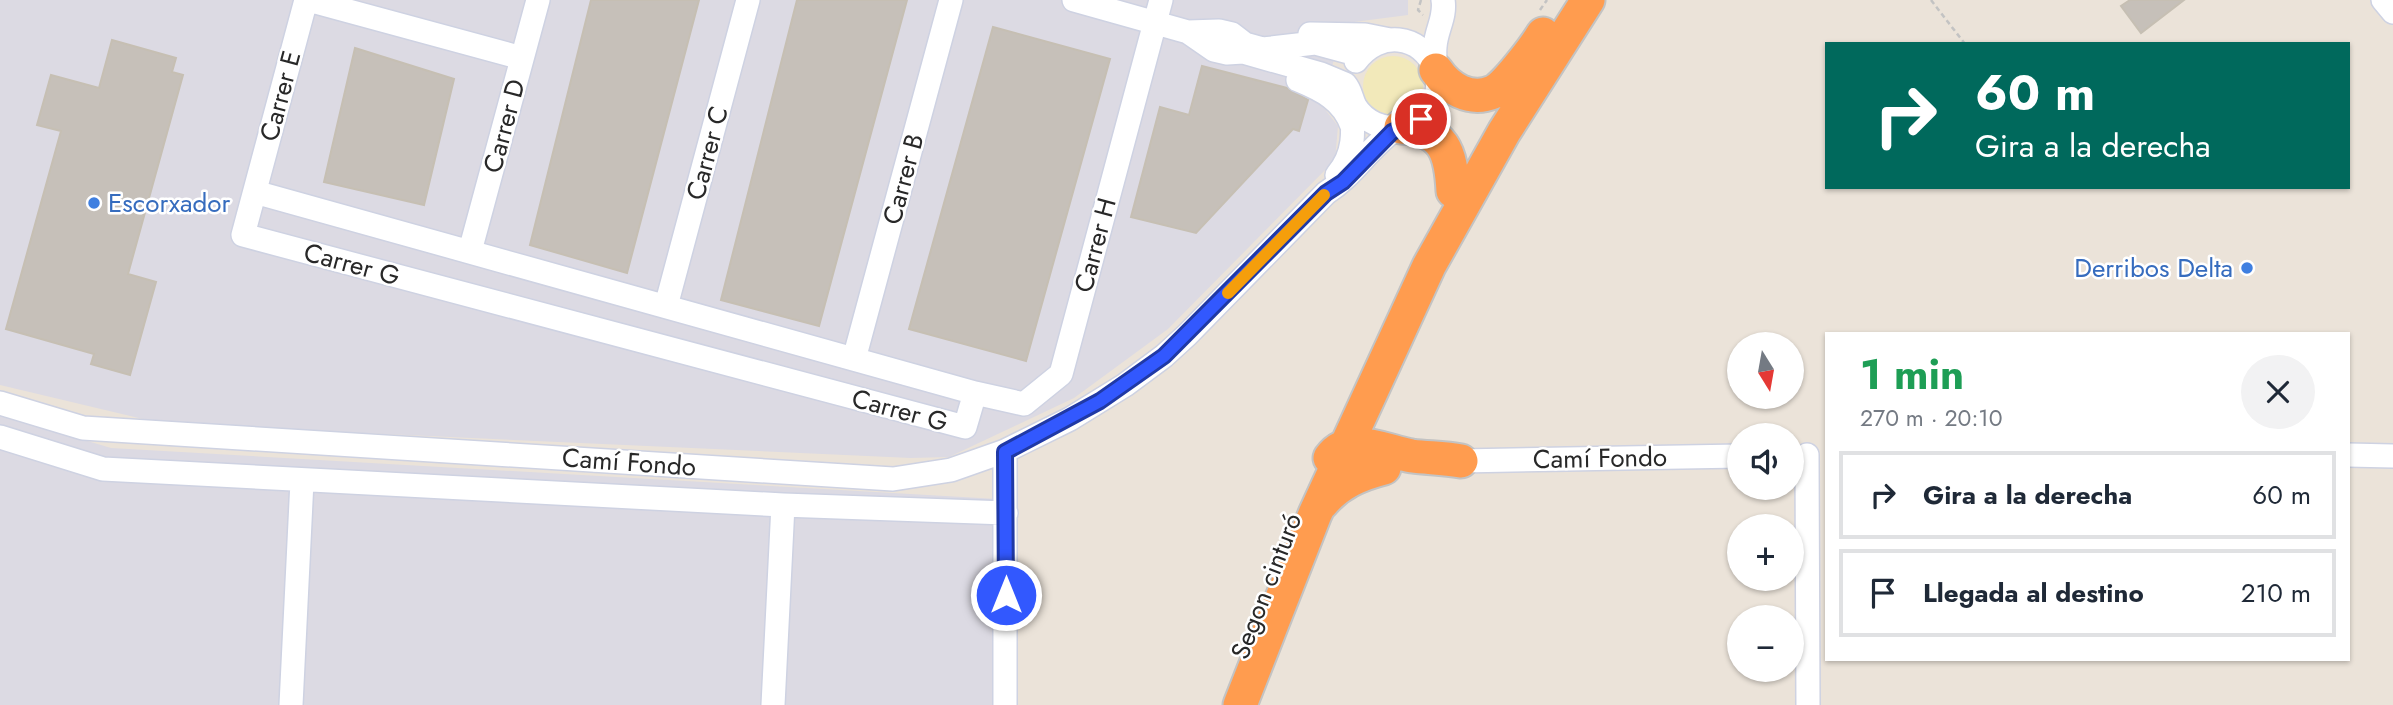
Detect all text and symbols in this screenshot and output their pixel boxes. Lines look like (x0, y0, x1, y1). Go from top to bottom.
street label: Carrer E (250, 47, 310, 145)
text: 60 m (1975, 58, 2095, 128)
icon: right (1860, 70, 1951, 161)
street label: Carrer D (473, 75, 535, 177)
pin (1391, 89, 1451, 149)
icon: arrive (1402, 100, 1440, 138)
street label: Carrer C (676, 102, 738, 204)
text: Gira a la derecha (1975, 123, 2211, 169)
street label: Carrer B (873, 129, 933, 229)
place label: Escorxador (108, 184, 231, 222)
street label: Carrer H (1064, 193, 1126, 297)
marker: Escorxador (86, 195, 102, 211)
street label: Carrer G (300, 233, 404, 295)
place label: Derribos Delta (2074, 249, 2233, 287)
marker: Derribos Delta (2239, 260, 2255, 276)
north arrow (1727, 332, 1804, 410)
map controls (1727, 332, 1804, 682)
text: 1 min (1860, 344, 1964, 405)
button: close (2241, 355, 2315, 429)
street label: Carrer G (848, 379, 952, 441)
text: 270 m · 20:10 (1860, 401, 2002, 435)
button: sound (1727, 423, 1804, 500)
street label: Camí Fondo (561, 438, 697, 486)
street label: Camí Fondo (1533, 438, 1667, 478)
icon: right (1864, 476, 1902, 514)
text: Gira a la derecha (1923, 476, 2132, 514)
text: 60 m (2252, 476, 2311, 514)
street label: Segon cinturó (1221, 508, 1311, 664)
button: + (1727, 514, 1804, 591)
position arrow (969, 558, 1043, 632)
icon: arrive (1864, 574, 1902, 612)
text: Llegada al destino (1923, 574, 2144, 612)
text: 210 m (2241, 574, 2311, 612)
button: − (1727, 605, 1804, 682)

